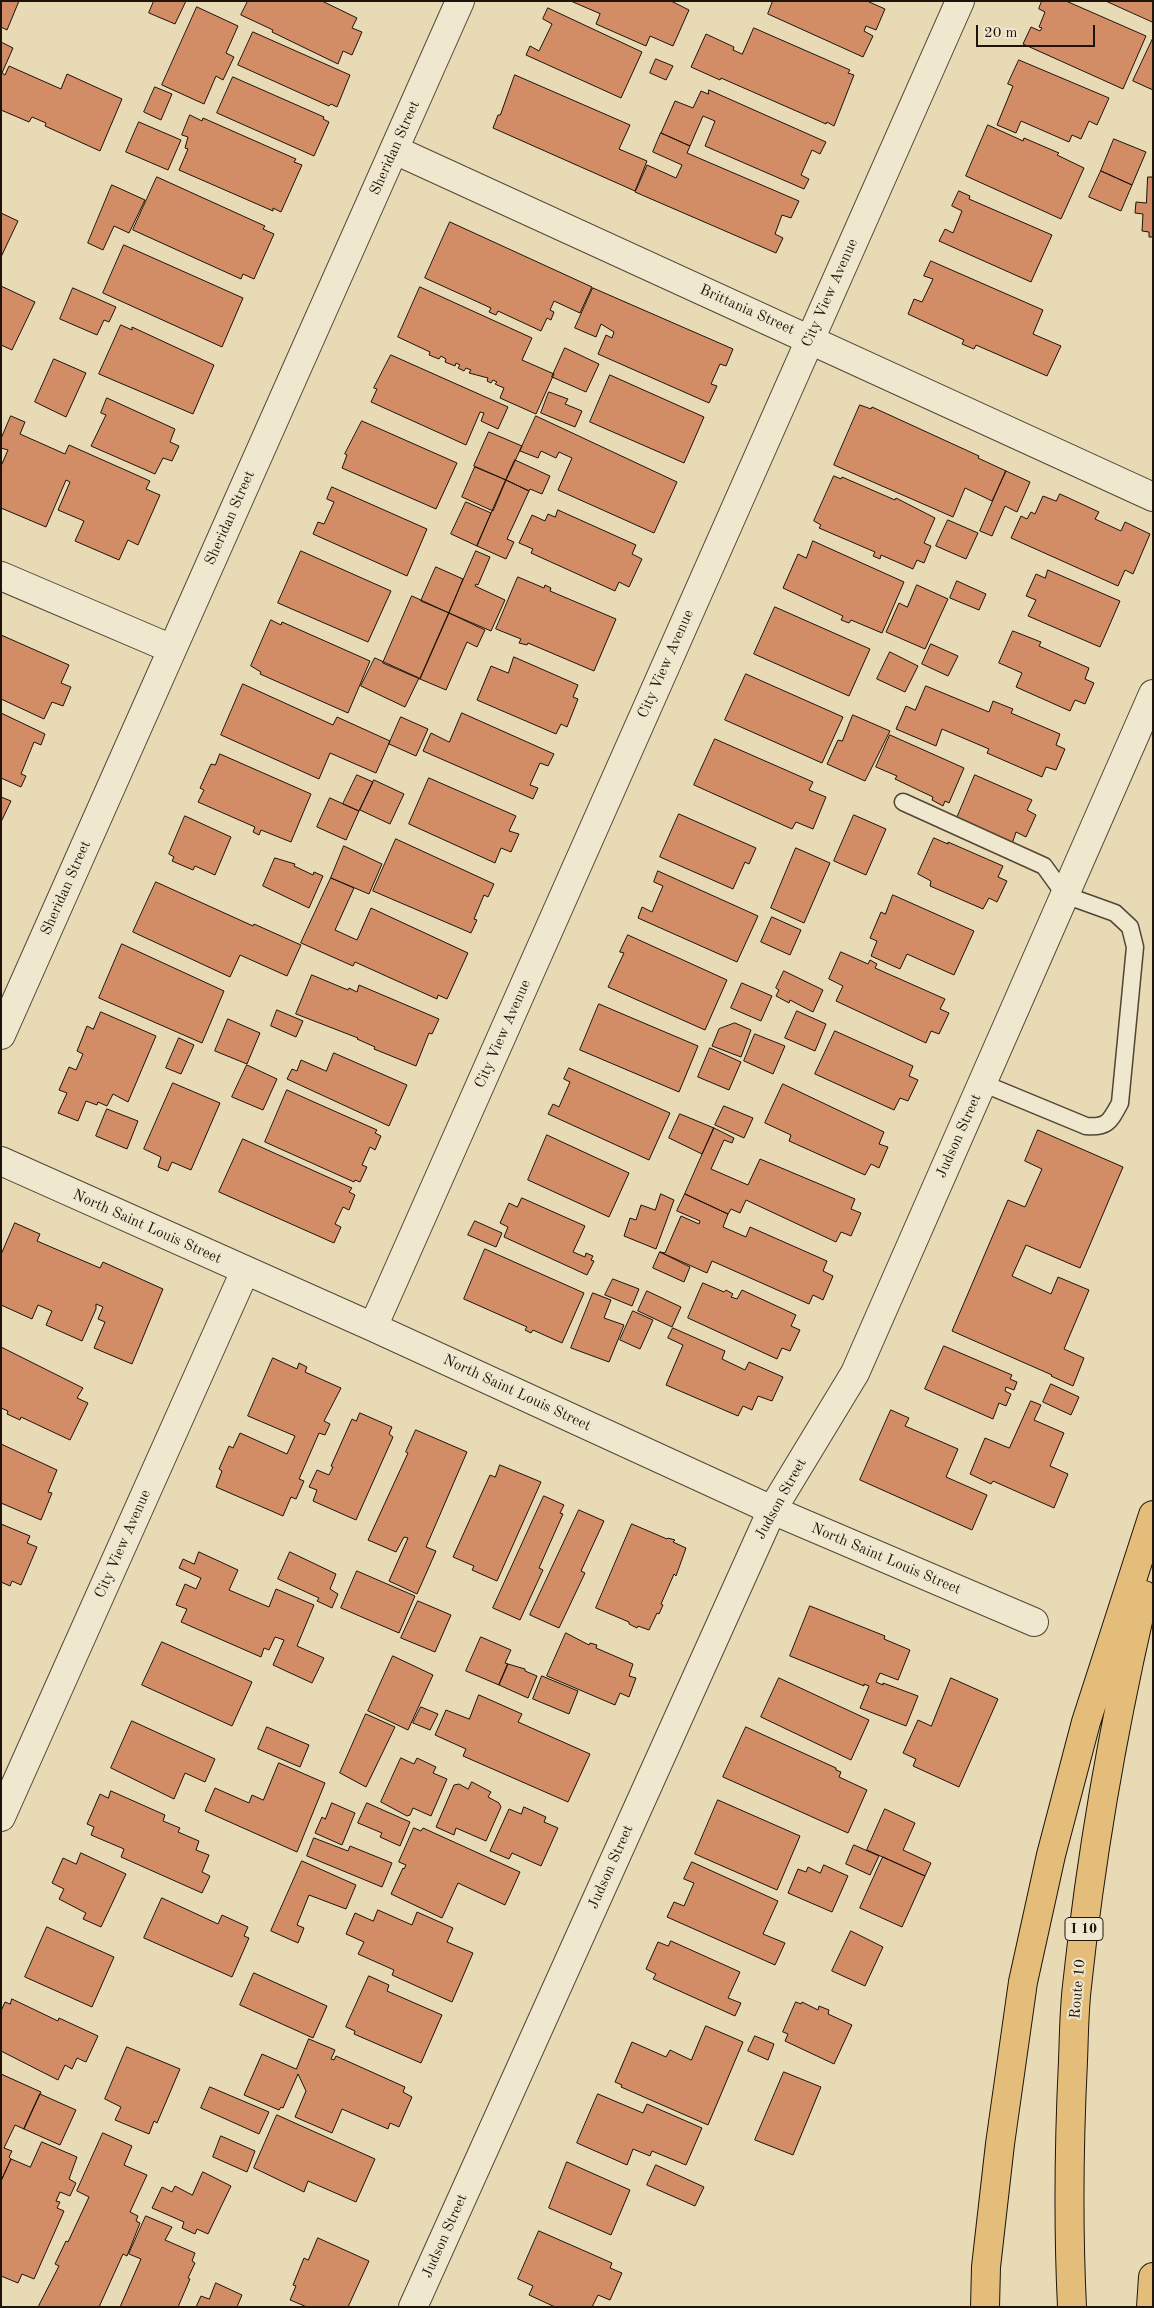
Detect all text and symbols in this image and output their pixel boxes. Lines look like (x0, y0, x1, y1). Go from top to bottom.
scale bar (979, 15, 1098, 47)
text: 20 m (984, 26, 1018, 41)
street label: Sheridan Street (366, 98, 424, 198)
street label: City View Avenue (798, 236, 862, 350)
street label: Brittania Street (697, 281, 797, 339)
street label: Sheridan Street (201, 468, 259, 568)
street label: City View Avenue (634, 607, 698, 721)
street label: Sheridan Street (37, 838, 95, 938)
street label: City View Avenue (471, 977, 535, 1091)
street label: Judson Street (932, 1091, 986, 1181)
street label: North Saint Louis Street (70, 1186, 224, 1268)
street label: North Saint Louis Street (440, 1351, 594, 1435)
street label: Judson Street (751, 1455, 811, 1543)
street label: City View Avenue (91, 1487, 155, 1601)
street label: North Saint Louis Street (808, 1519, 964, 1599)
street label: Judson Street (584, 1822, 638, 1912)
road number: I 10 (1065, 1918, 1103, 1940)
street label: Route 10 (1066, 1958, 1090, 2020)
street label: Judson Street (418, 2191, 472, 2281)

